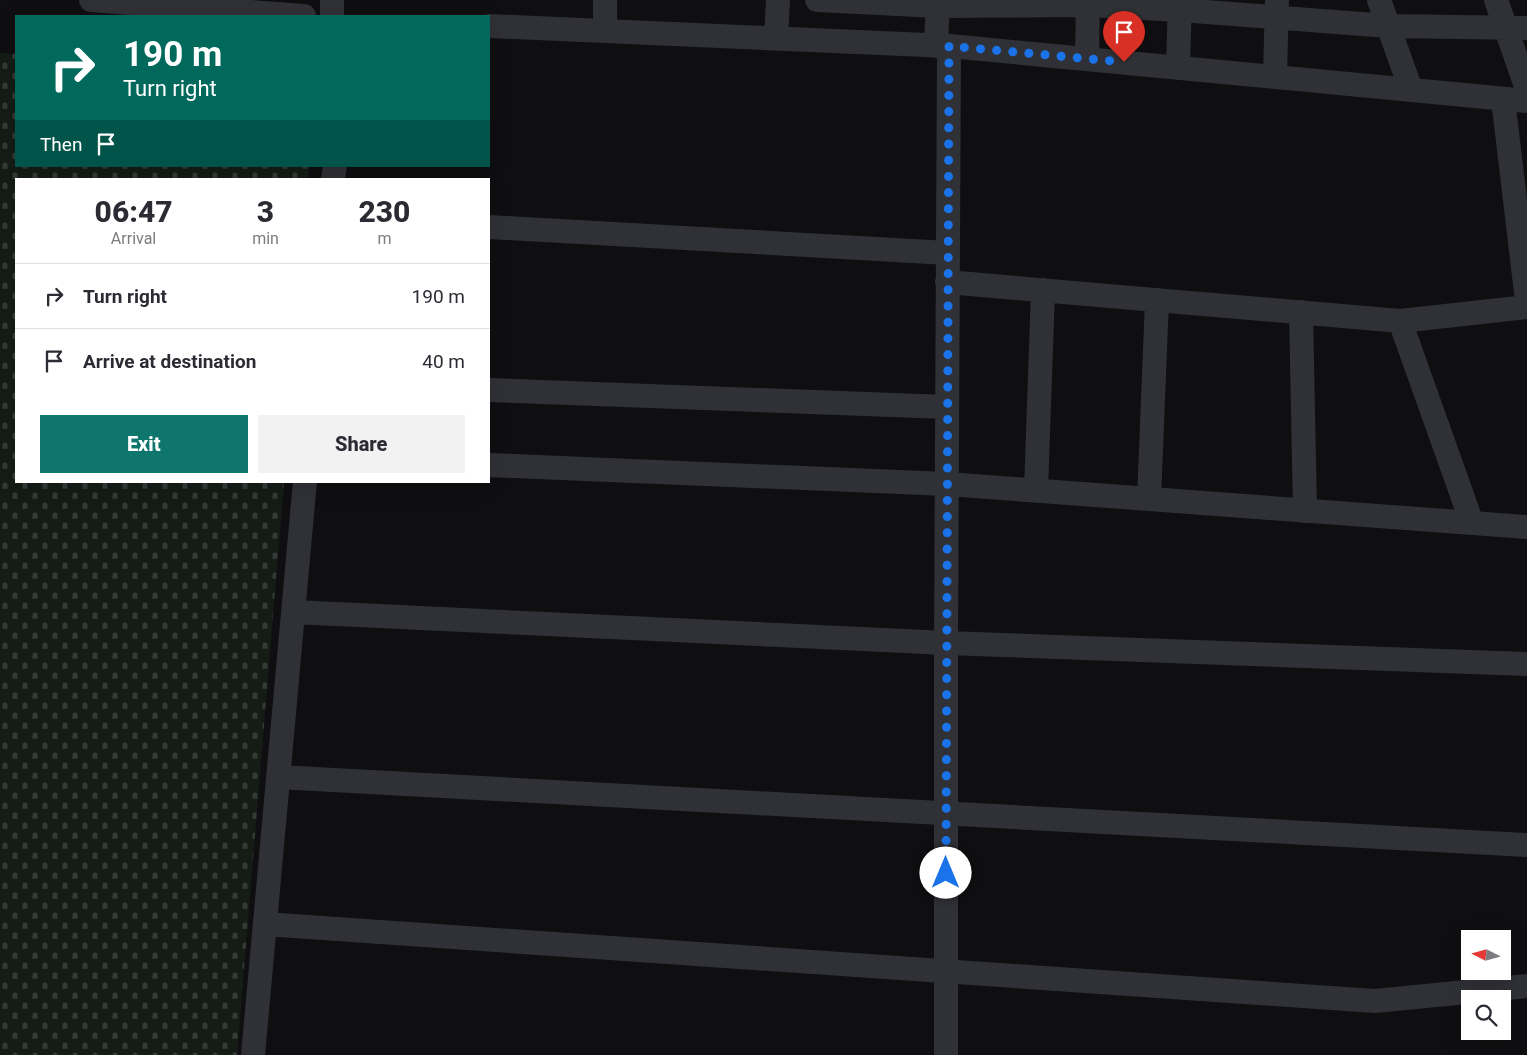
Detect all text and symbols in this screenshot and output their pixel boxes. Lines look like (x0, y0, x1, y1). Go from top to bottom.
pin (1103, 11, 1145, 62)
icon: arrive (1110, 18, 1138, 46)
text: 190 m (123, 34, 222, 75)
icon: right (40, 35, 105, 100)
text: Turn right (123, 76, 217, 101)
icon: arrive (92, 130, 120, 158)
text: Then (40, 133, 82, 156)
text: 06:47 (95, 194, 173, 229)
text: 3 (257, 194, 274, 229)
text: 230 (358, 194, 410, 229)
text: Arrival (111, 229, 156, 248)
text: min (252, 229, 279, 248)
text: m (377, 229, 391, 248)
icon: right (40, 282, 68, 310)
text: Turn right (83, 285, 167, 308)
text: 190 m (412, 285, 465, 308)
icon: arrive (40, 347, 68, 375)
text: Arrive at destination (83, 350, 256, 373)
text: 40 m (422, 350, 465, 373)
button: Exit (40, 415, 248, 473)
button: Share (258, 415, 465, 473)
position arrow (919, 846, 971, 898)
north arrow (1461, 930, 1511, 980)
map controls (1461, 930, 1511, 1040)
button: search (1461, 990, 1511, 1040)

